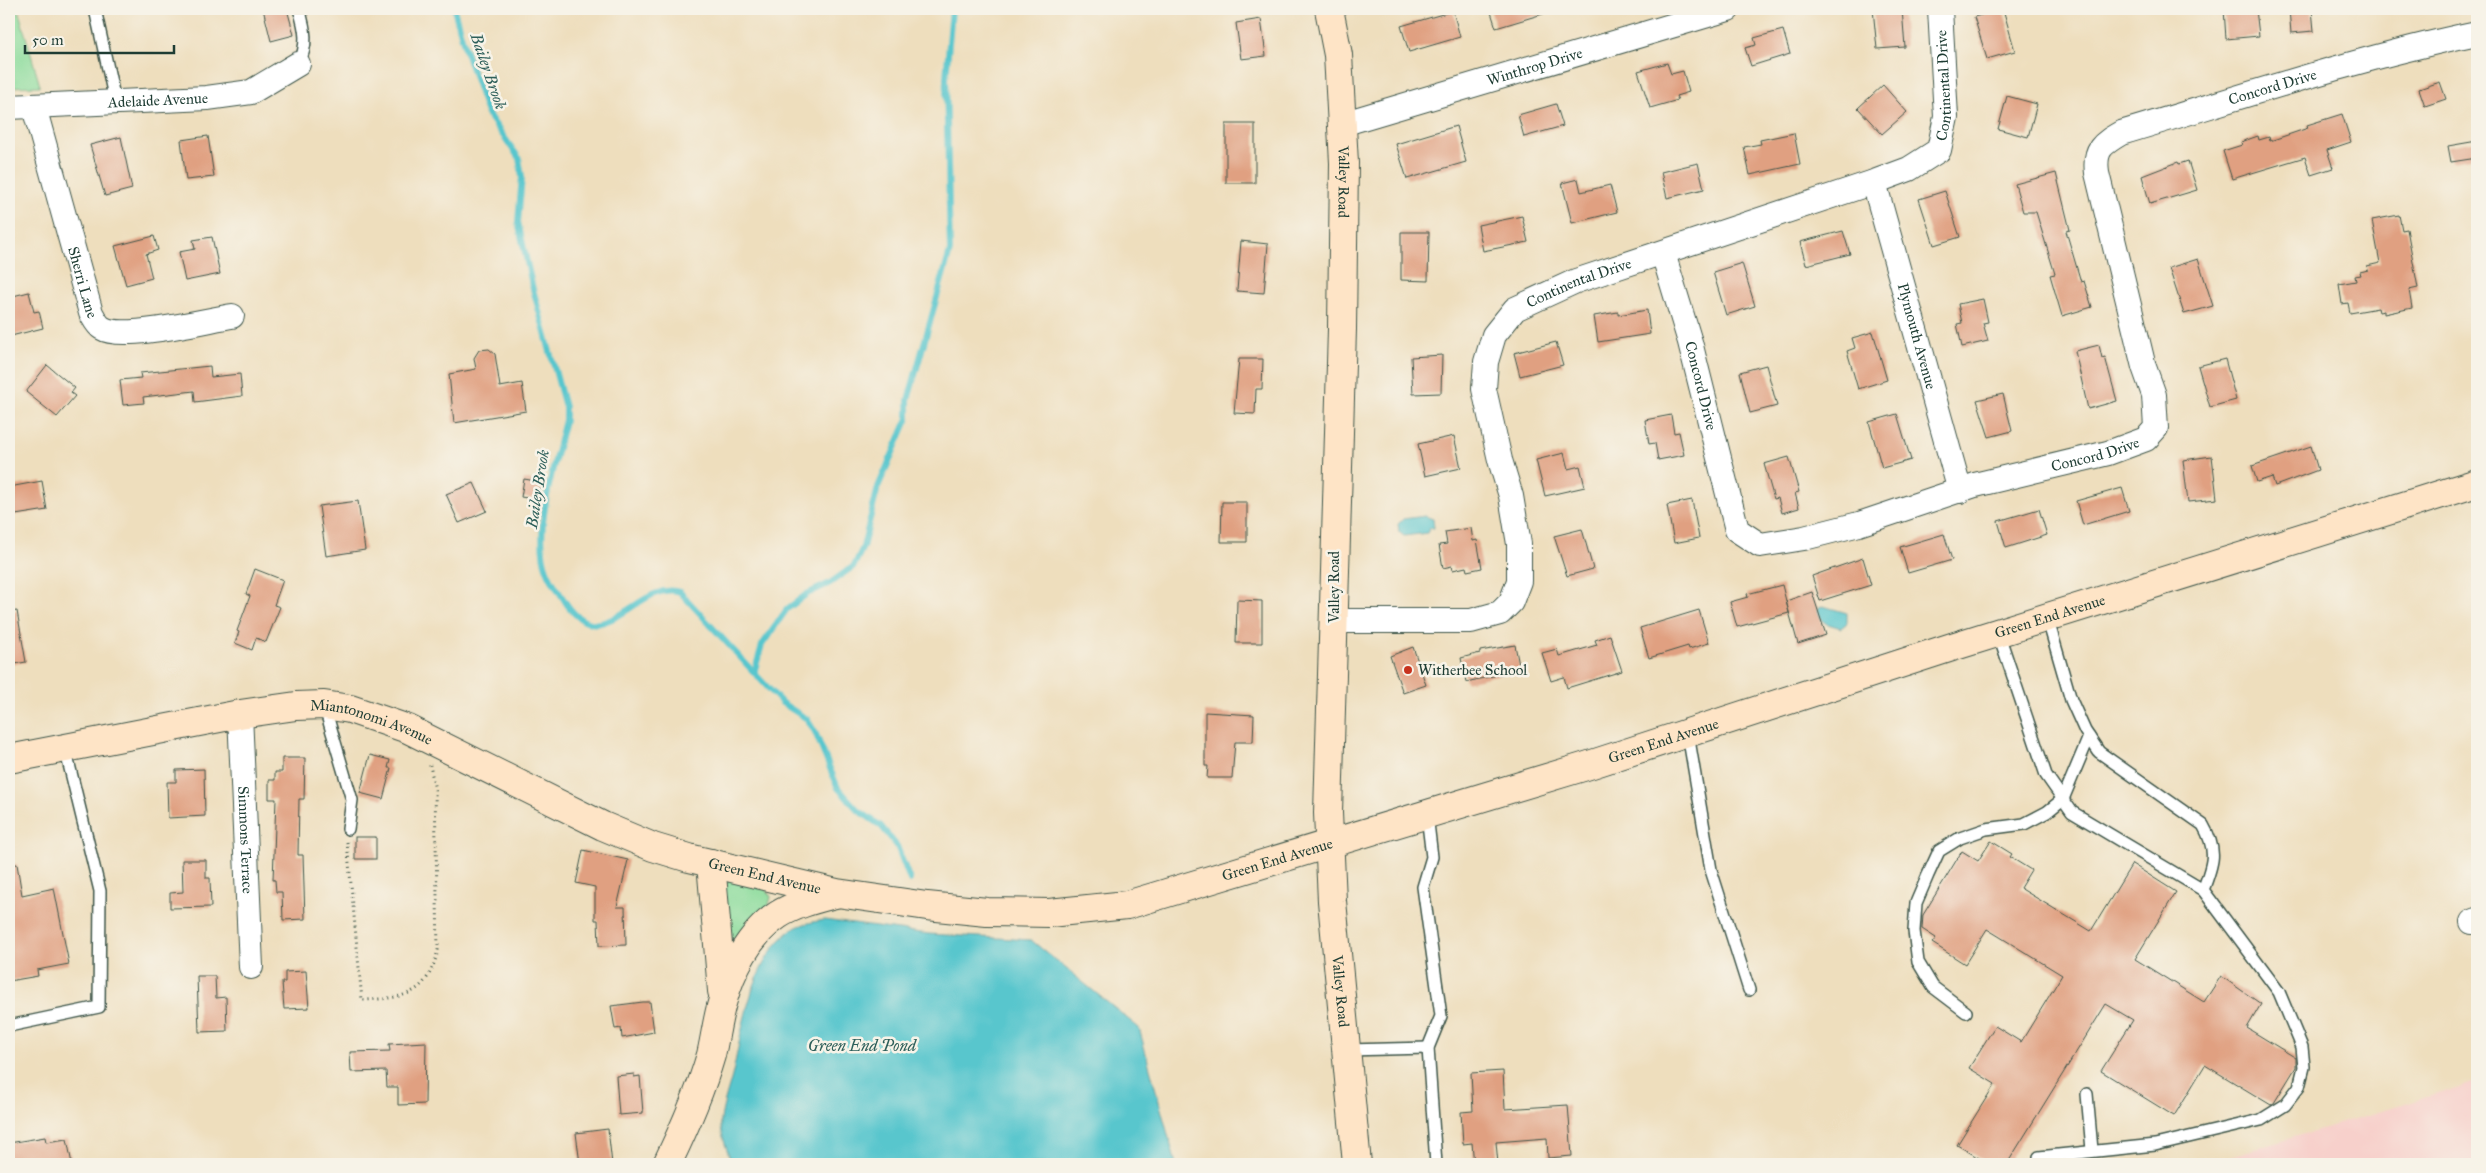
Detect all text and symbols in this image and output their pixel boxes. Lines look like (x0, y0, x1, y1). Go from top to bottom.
scale bar (25, 22, 174, 54)
street label: Continental Drive (1932, 29, 1955, 143)
water label: Bailey Brook (466, 30, 510, 112)
text: 50 m (32, 31, 64, 49)
street label: Winthrop Drive (1485, 44, 1585, 89)
street label: Concord Drive (2226, 65, 2319, 109)
street label: Adelaide Avenue (106, 89, 208, 112)
street label: Valley Road (1334, 144, 1353, 219)
street label: Sherri Lane (64, 245, 101, 322)
street label: Continental Drive (1523, 254, 1634, 312)
street label: Plymouth Avenue (1894, 281, 1940, 391)
street label: Concord Drive (1681, 339, 1721, 432)
street label: Concord Drive (2049, 433, 2142, 475)
water label: Bailey Brook (522, 448, 553, 531)
street label: Valley Road (1325, 551, 1343, 624)
street label: Green End Avenue (1992, 591, 2108, 642)
place label: Witherbee School (1418, 661, 1528, 679)
marker: Witherbee School (1402, 664, 1414, 676)
street label: Miantonomi Avenue (310, 696, 436, 749)
street label: Green End Avenue (1606, 714, 1721, 767)
street label: Simmons Terrace (234, 786, 257, 894)
street label: Green End Avenue (1220, 834, 1335, 885)
street label: Green End Avenue (707, 854, 823, 898)
street label: Valley Road (1328, 953, 1353, 1028)
water label: Green End Pond (808, 1036, 918, 1055)

